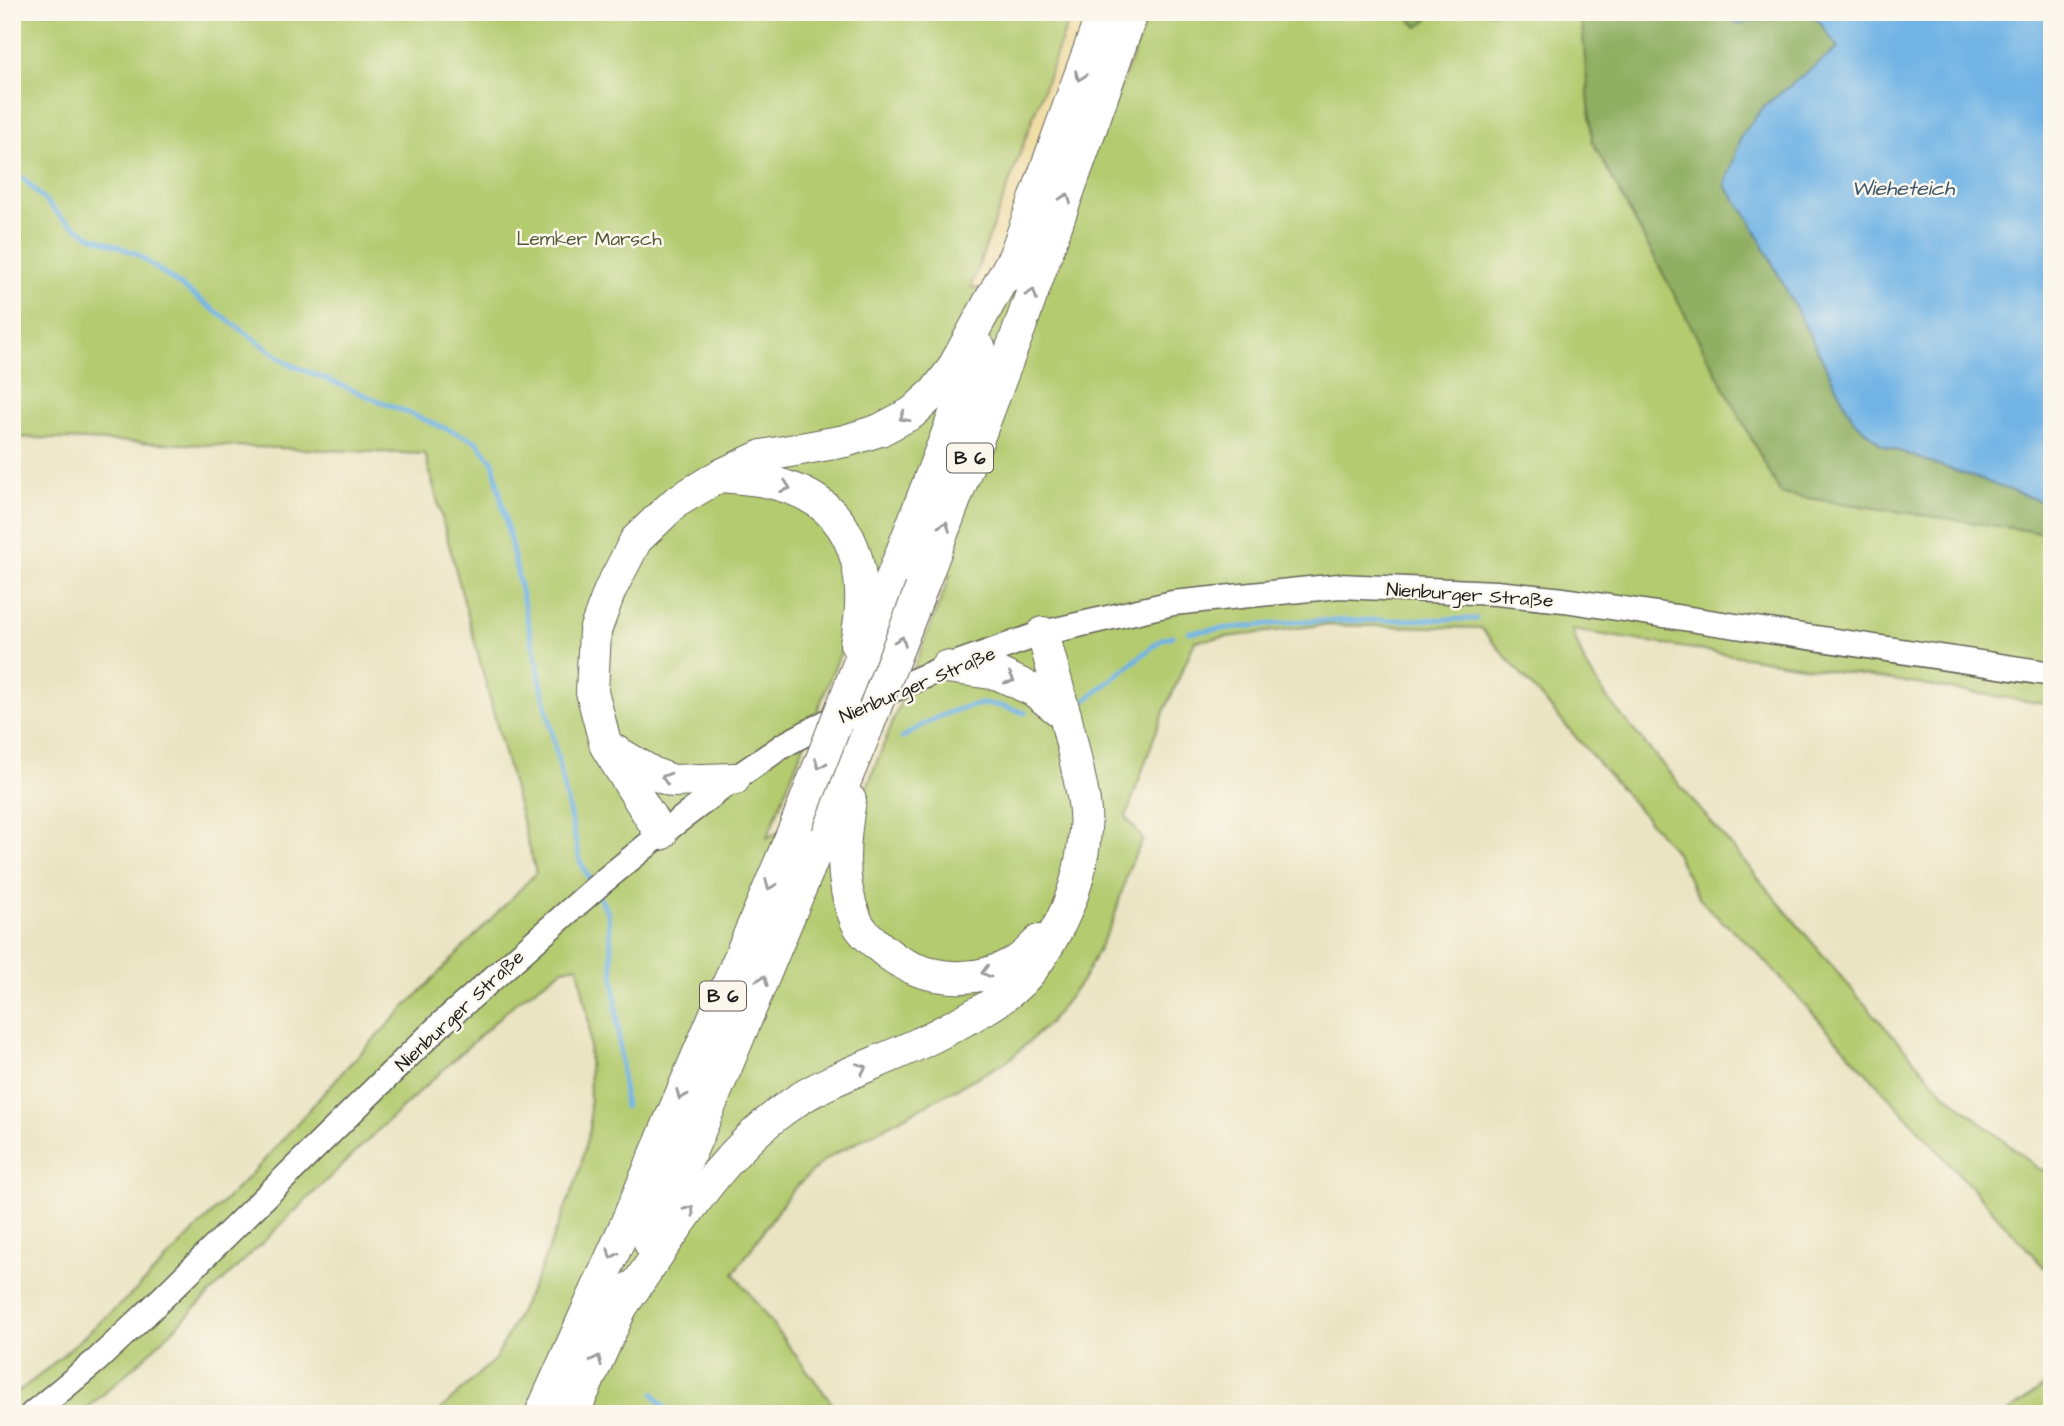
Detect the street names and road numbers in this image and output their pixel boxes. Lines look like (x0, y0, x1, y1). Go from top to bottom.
road number: B 6 (947, 444, 993, 472)
street label: Nienburger Straße (1385, 576, 1554, 616)
street label: Nienburger Straße (835, 640, 1000, 731)
street label: Nienburger Straße (390, 944, 531, 1079)
road number: B 6 (700, 981, 746, 1010)

